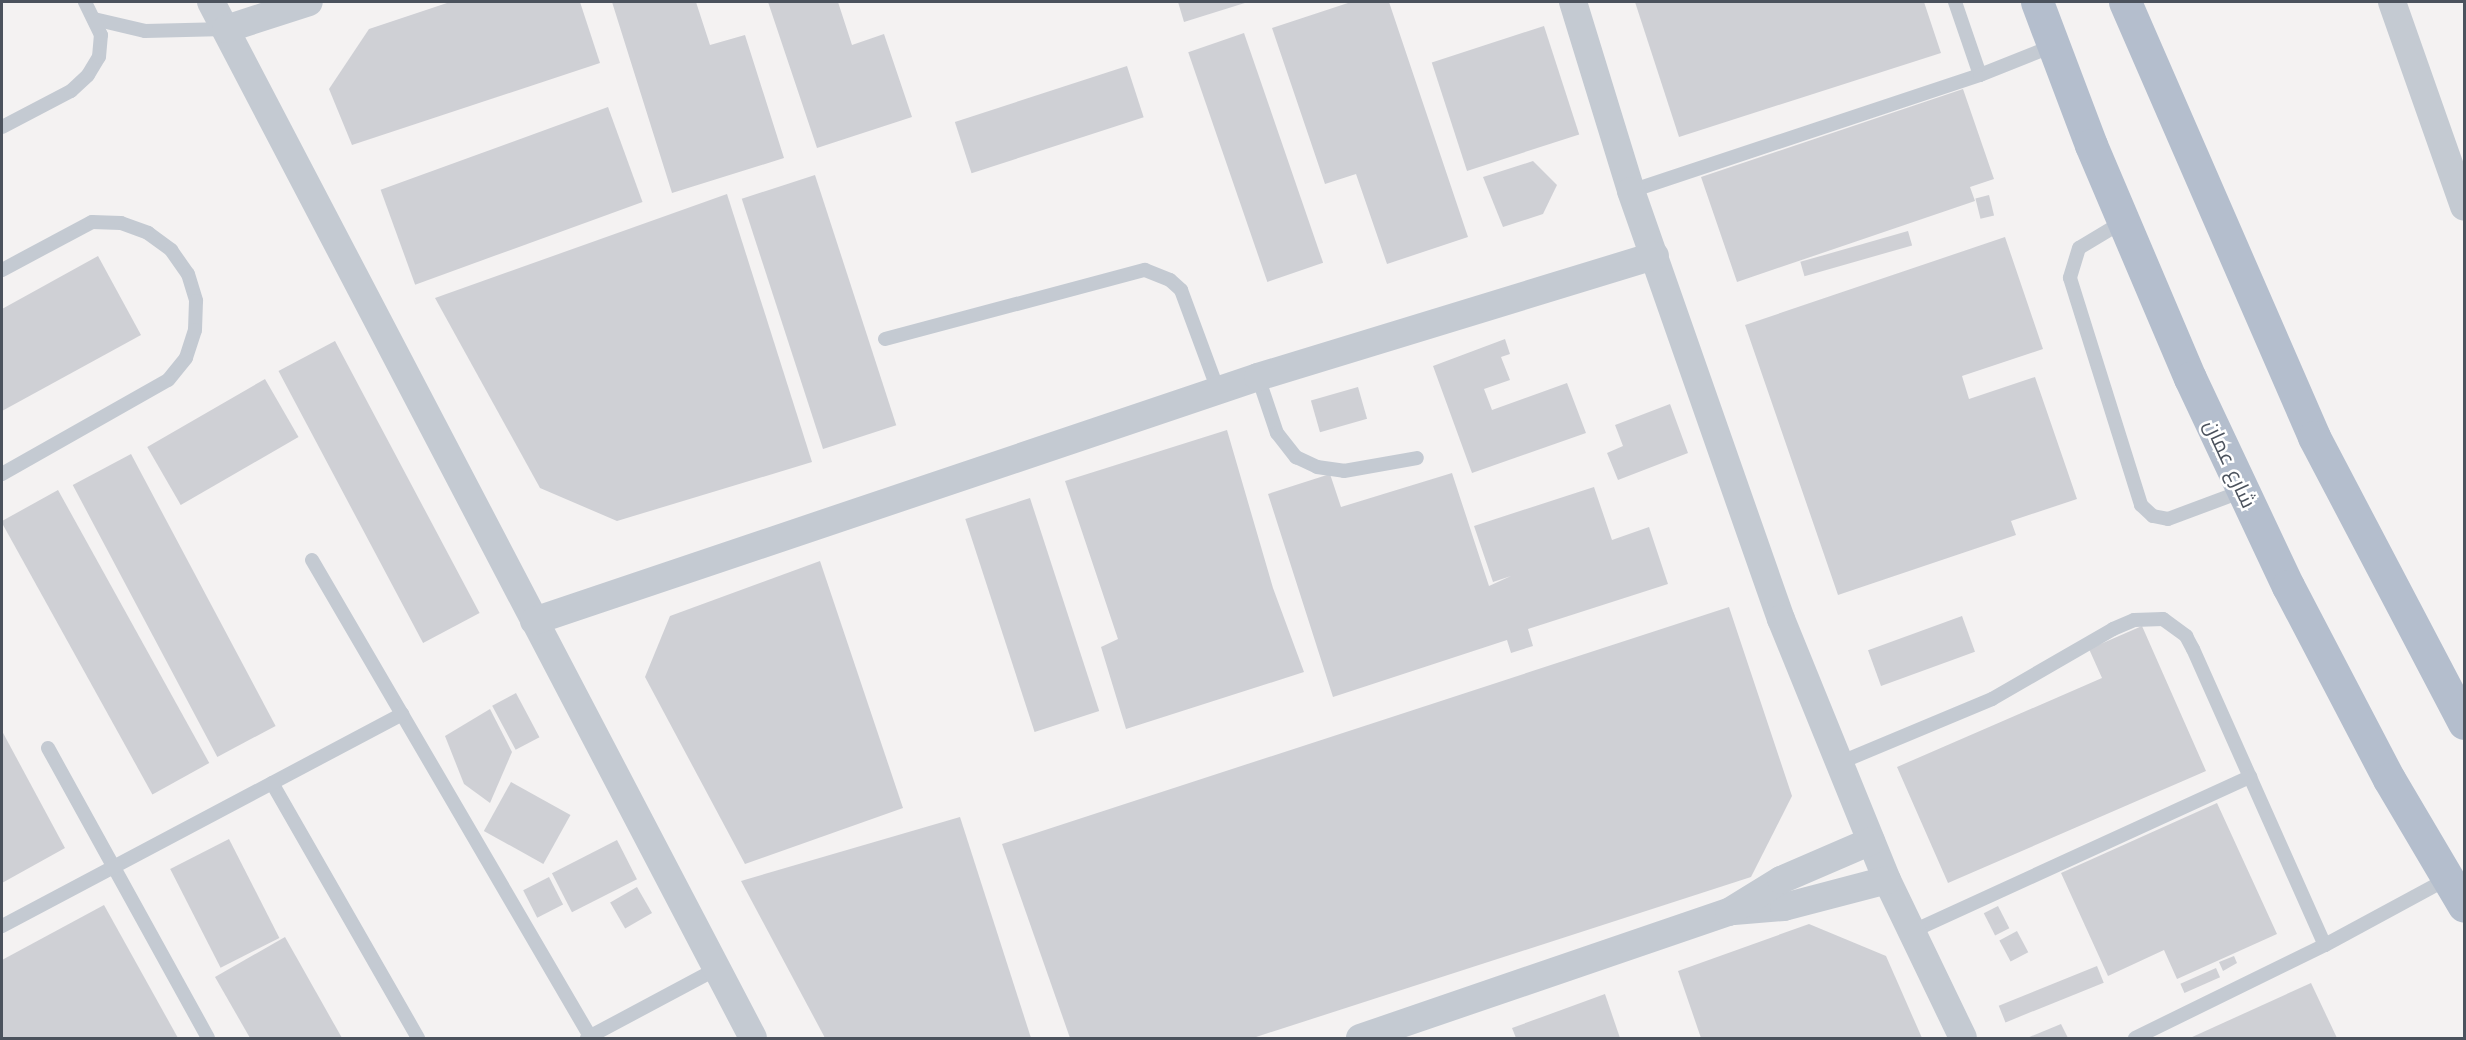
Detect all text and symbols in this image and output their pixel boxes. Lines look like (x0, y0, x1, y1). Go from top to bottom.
street label: شارع عمان (2199, 416, 2261, 512)

